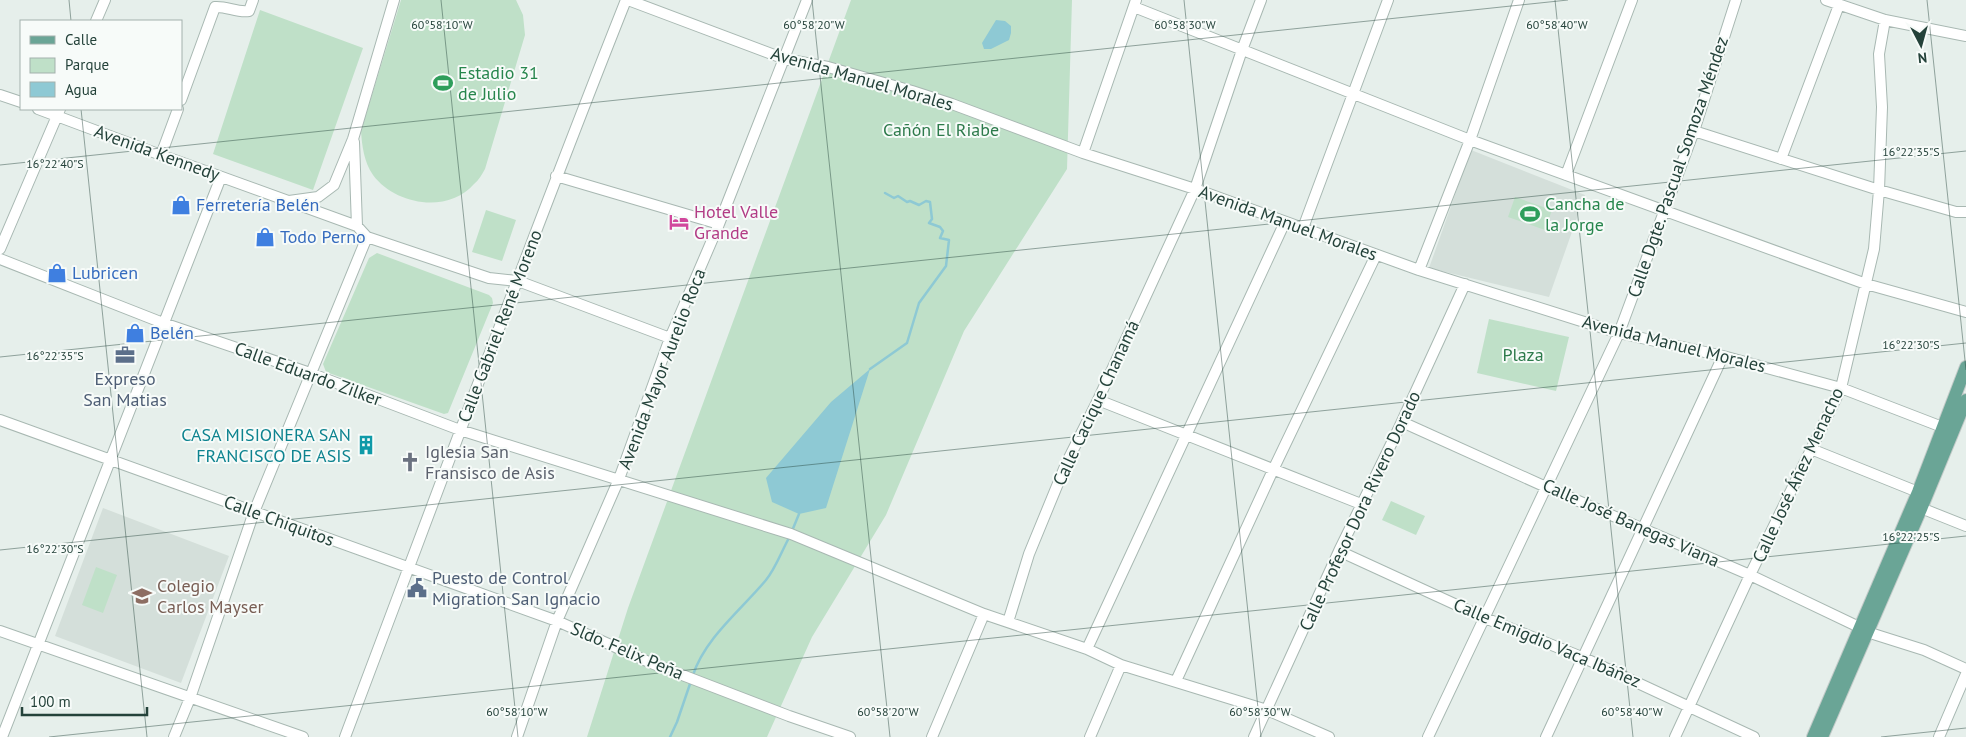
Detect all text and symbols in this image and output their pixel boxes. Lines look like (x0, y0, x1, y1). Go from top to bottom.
text: 60°58'10"W (411, 17, 473, 32)
text: 60°58'20"W (783, 17, 845, 32)
text: 60°58'30"W (1154, 17, 1216, 32)
text: 60°58'40"W (1526, 17, 1588, 32)
legend (20, 20, 182, 110)
north arrow (1896, 20, 1946, 70)
text: Calle (65, 30, 97, 49)
street label: Calle Dgte. Pascual Somoza Méndez (1622, 33, 1733, 300)
street label: Avenida Manuel Morales (768, 41, 956, 116)
text: N (1917, 48, 1928, 67)
text: Parque (65, 55, 109, 74)
place label: Estadio 31 de Julio (458, 61, 539, 105)
sports icon: Estadio 31 de Julio (432, 72, 454, 94)
text: Agua (65, 80, 97, 99)
park label: Cañón El Riabe (883, 118, 999, 141)
street label: Avenida Kennedy (91, 119, 224, 186)
text: 16°22'35"S (1882, 144, 1940, 159)
text: 16°22'40"S (26, 156, 84, 171)
street label: Avenida Manuel Morales (1196, 179, 1381, 266)
place label: Cancha de la Jorge (1545, 192, 1624, 236)
place label: Ferretería Belén (196, 193, 319, 216)
shop icon: Ferretería Belén (170, 194, 192, 216)
place label: Hotel Valle Grande (694, 200, 778, 244)
sports icon: Cancha de la Jorge (1519, 203, 1541, 225)
hotel icon: Hotel Valle Grande (668, 211, 690, 233)
place label: Todo Perno (280, 225, 366, 248)
shop icon: Todo Perno (254, 226, 276, 248)
street label: Calle Gabriel René Moreno (452, 226, 547, 425)
place label: Lubricen (72, 261, 138, 284)
shop icon: Lubricen (46, 262, 68, 284)
street label: Avenida Mayor Aurelio Roca (613, 265, 711, 473)
street label: Avenida Manuel Morales (1580, 310, 1768, 377)
street label: Calle Cacique Chanamá (1047, 316, 1144, 489)
place label: Belén (150, 321, 194, 344)
shop icon: Belén (124, 322, 146, 344)
street label: Calle Eduardo Zilker (232, 336, 385, 411)
text: 16°22'30"S (1882, 337, 1940, 352)
park label: Plaza (1502, 343, 1544, 366)
office icon: Expreso San Matias (114, 344, 136, 366)
text: 16°22'35"S (26, 348, 84, 363)
place label: Expreso San Matias (83, 367, 167, 411)
street label: Calle José Áñez Menacho (1747, 384, 1848, 566)
street label: Calle Profesor Dora Rivero Dorado (1294, 387, 1425, 634)
place label: CASA MISIONERA SAN FRANCISCO DE ASIS (181, 423, 351, 467)
building icon: CASA MISIONERA SAN FRANCISCO DE ASIS (355, 434, 377, 456)
place label: Iglesia San Fransisco de Asis (425, 440, 555, 484)
church icon: Iglesia San Fransisco de Asis (399, 451, 421, 473)
street label: Calle José Banegas Viana (1539, 473, 1723, 572)
street label: Calle Chiquitos (221, 490, 337, 551)
text: 16°22'25"S (1882, 529, 1940, 544)
text: 16°22'30"S (26, 541, 84, 556)
place label: Puesto de Control Migration San Ignacio (432, 566, 600, 610)
place label: Colegio Carlos Mayser (157, 574, 264, 618)
public building icon: Puesto de Control Migration San Ignacio (406, 577, 428, 599)
school or university icon: Colegio Carlos Mayser (131, 585, 153, 607)
street label: Calle Emigdio Vaca Ibáñez (1450, 593, 1644, 692)
street label: Sldo. Felix Peña (567, 616, 687, 685)
scale bar (22, 684, 148, 716)
text: 100 m (30, 692, 71, 711)
text: 60°58'10"W (486, 704, 548, 719)
text: 60°58'20"W (857, 704, 919, 719)
text: 60°58'30"W (1229, 704, 1291, 719)
text: 60°58'40"W (1601, 704, 1663, 719)

